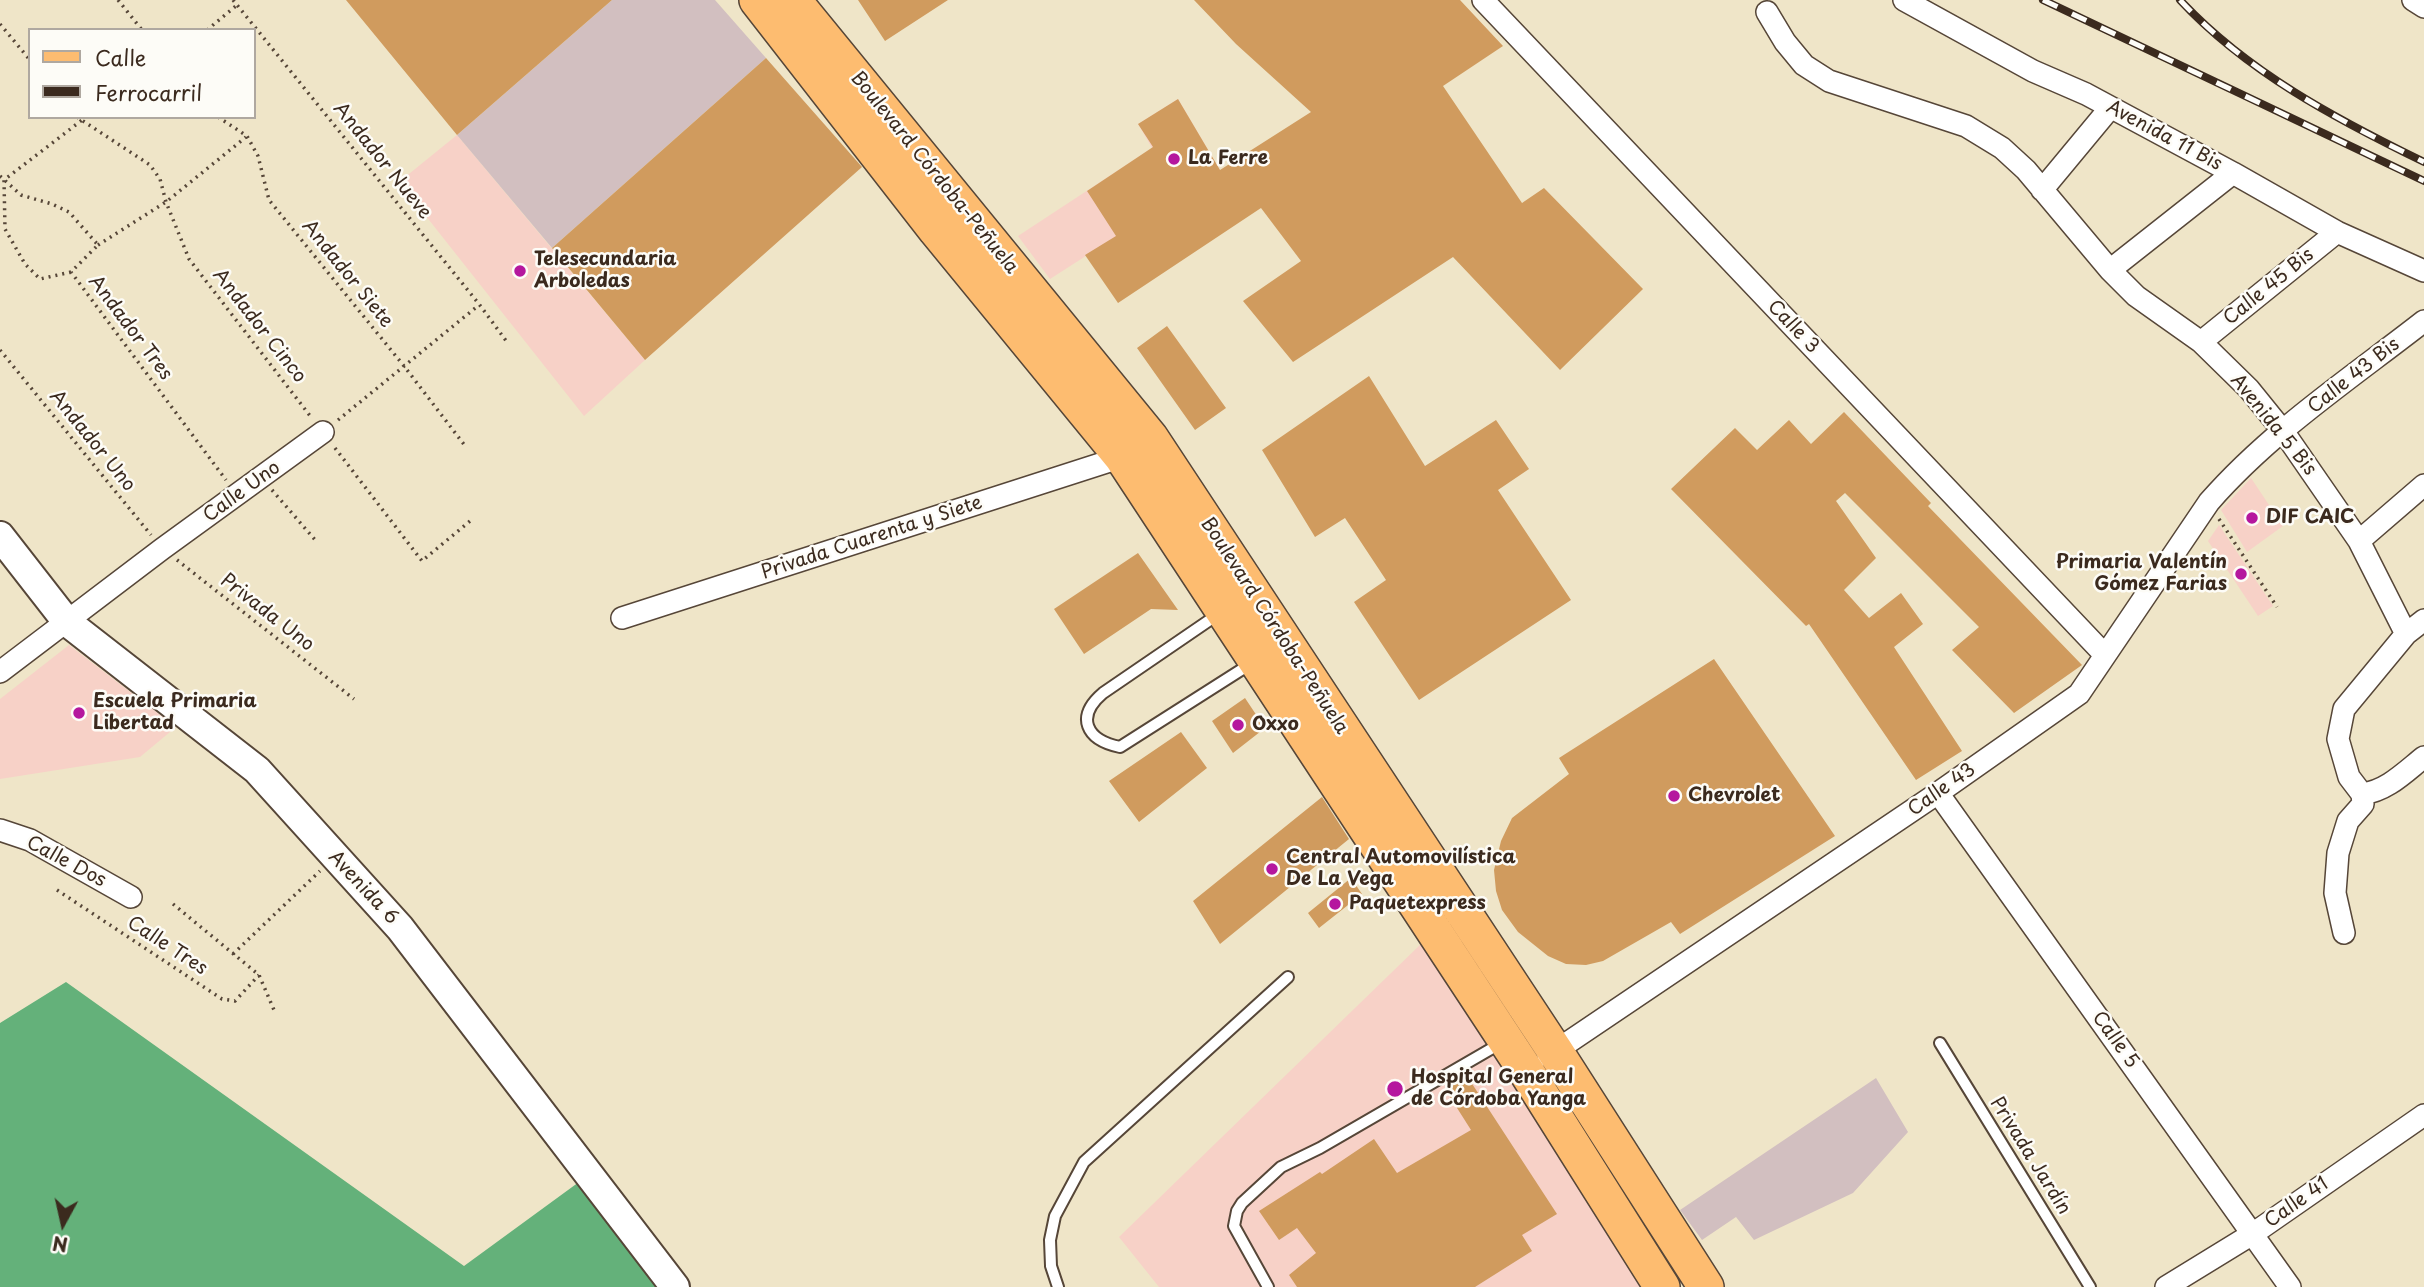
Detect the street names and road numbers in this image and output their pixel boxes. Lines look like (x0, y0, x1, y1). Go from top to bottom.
street label: Boulevard Córdoba-Peñuela (845, 67, 1023, 279)
street label: Avenida 11 Bis (2102, 96, 2226, 176)
street label: Andador Nueve (328, 98, 436, 224)
street label: Andador Siete (297, 216, 397, 332)
street label: Calle 45 Bis (2219, 244, 2319, 330)
street label: Andador Cinco (207, 264, 311, 388)
street label: Andador Tres (83, 271, 177, 385)
street label: Calle 3 (1762, 296, 1824, 358)
street label: Calle 43 Bis (2304, 333, 2404, 419)
street label: Avenida 5 Bis (2225, 370, 2321, 480)
street label: Andador Uno (44, 386, 140, 496)
street label: Calle Uno (199, 457, 285, 527)
street label: Privada Cuarenta y Siete (759, 491, 985, 585)
street label: Boulevard Córdoba-Peñuela (1195, 514, 1353, 738)
street label: Privada Uno (216, 569, 318, 657)
street label: Calle 43 (1904, 759, 1980, 821)
street label: Calle Dos (22, 832, 110, 892)
street label: Avenida 6 (323, 847, 403, 929)
street label: Calle Tres (123, 912, 211, 980)
street label: Calle 5 (2087, 1007, 2143, 1073)
street label: Privada Jardín (1985, 1093, 2075, 1219)
street label: Calle 41 (2261, 1173, 2333, 1233)

